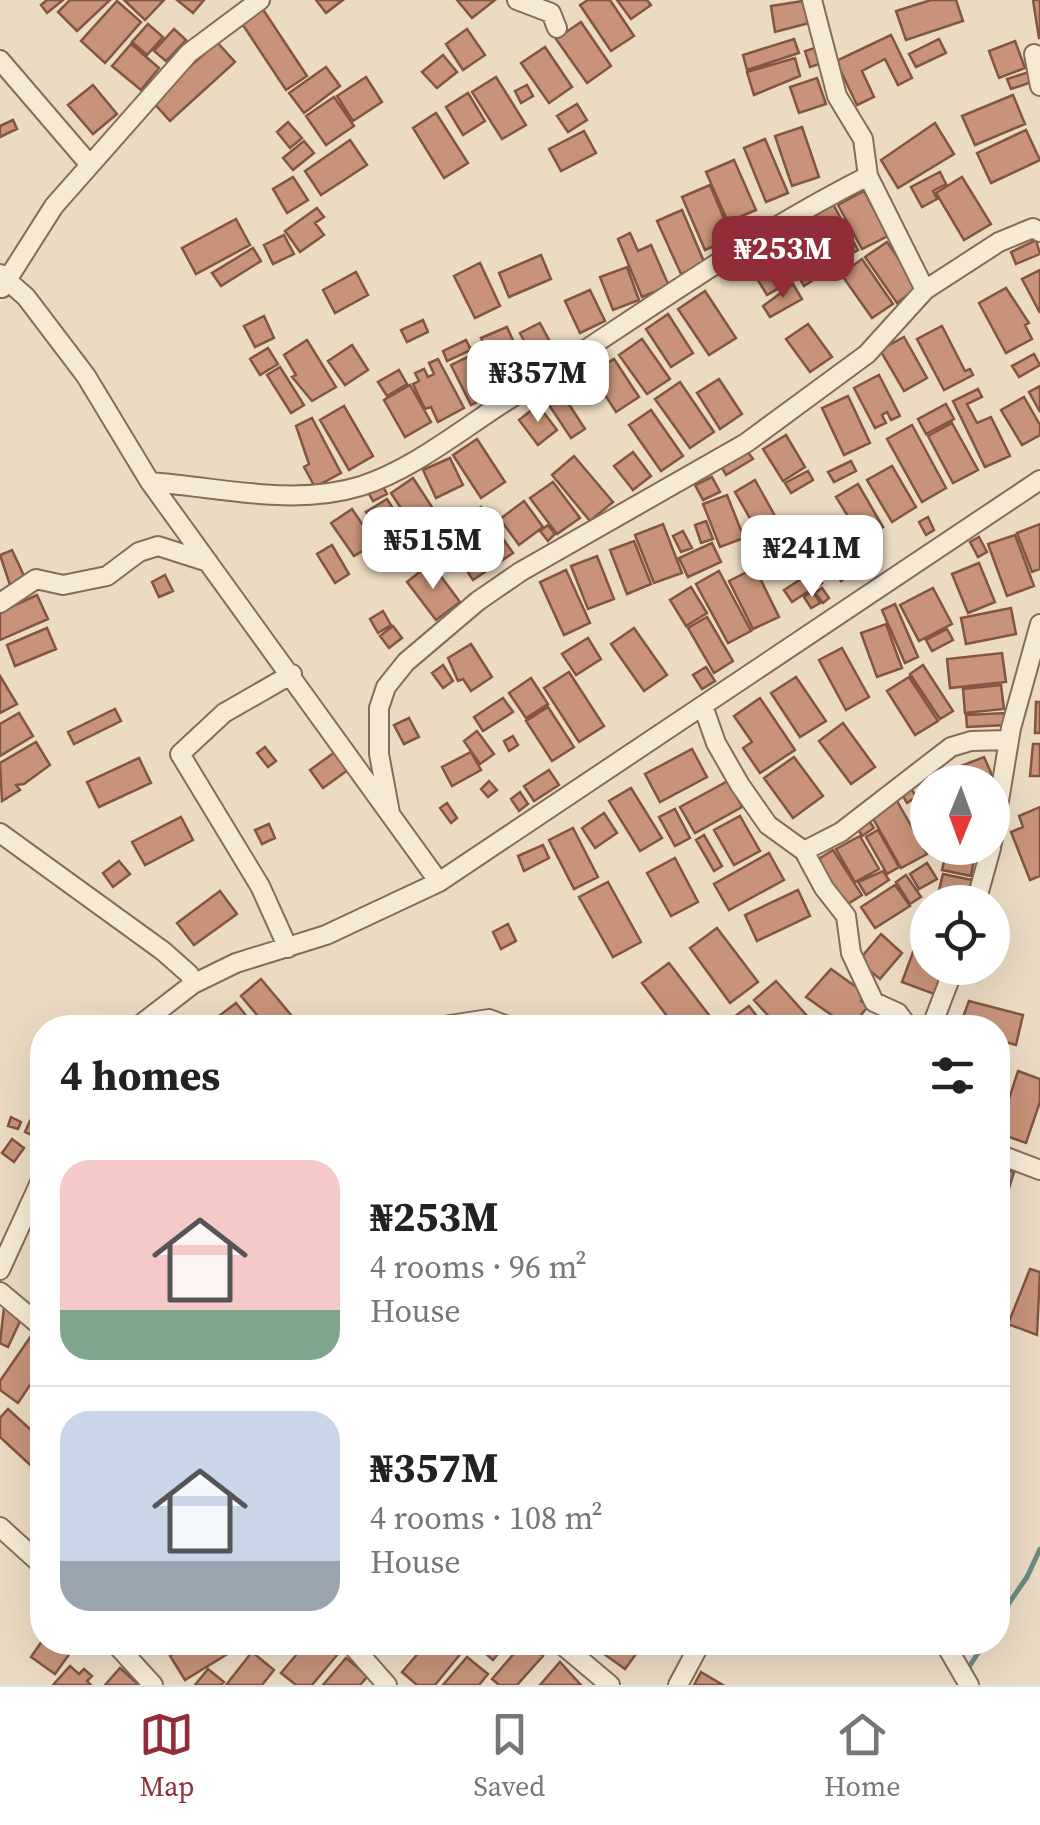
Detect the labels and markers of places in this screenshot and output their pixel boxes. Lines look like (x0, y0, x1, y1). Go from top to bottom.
pin: ₦253M (713, 216, 853, 301)
pin: ₦357M (468, 340, 608, 425)
pin: ₦515M (363, 507, 503, 592)
pin: ₦241M (742, 515, 882, 600)

